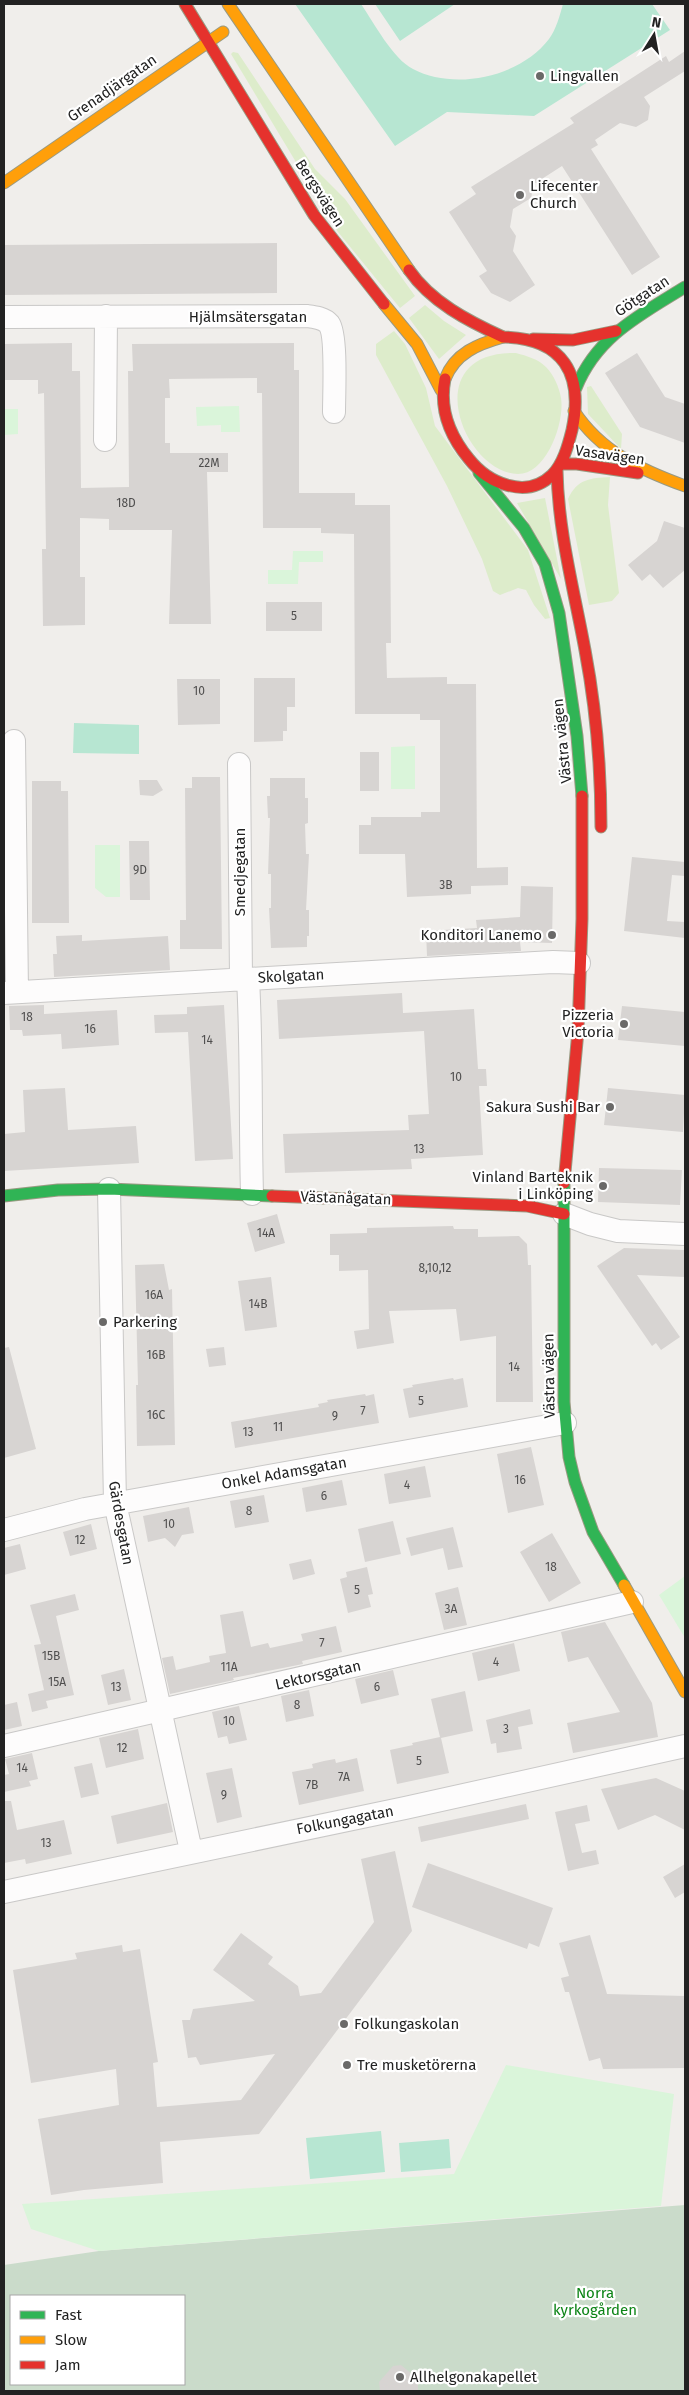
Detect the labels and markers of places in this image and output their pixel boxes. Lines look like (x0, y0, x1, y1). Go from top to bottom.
place label: Lingvallen (550, 67, 619, 85)
marker: Lingvallen (534, 70, 546, 82)
place label: Lifecenter Church (530, 177, 598, 212)
marker: Lifecenter Church (514, 189, 526, 201)
place label: Konditori Lanemo (421, 926, 542, 944)
marker: Konditori Lanemo (546, 929, 558, 941)
place label: Pizzeria Victoria (562, 1006, 614, 1041)
marker: Pizzeria Victoria (618, 1018, 630, 1030)
place label: Sakura Sushi Bar (486, 1098, 600, 1116)
marker: Sakura Sushi Bar (604, 1101, 616, 1113)
place label: Vinland Barteknik i Linköping (473, 1168, 593, 1203)
marker: Vinland Barteknik i Linköping (597, 1180, 609, 1192)
place label: Parkering (113, 1313, 177, 1331)
marker: Parkering (97, 1316, 109, 1328)
place label: Folkungaskolan (354, 2015, 459, 2033)
marker: Folkungaskolan (338, 2018, 350, 2030)
place label: Tre musketörerna (357, 2056, 476, 2074)
marker: Tre musketörerna (341, 2059, 353, 2071)
place label: Allhelgonakapellet (410, 2368, 538, 2386)
marker: Allhelgonakapellet (394, 2371, 406, 2383)

